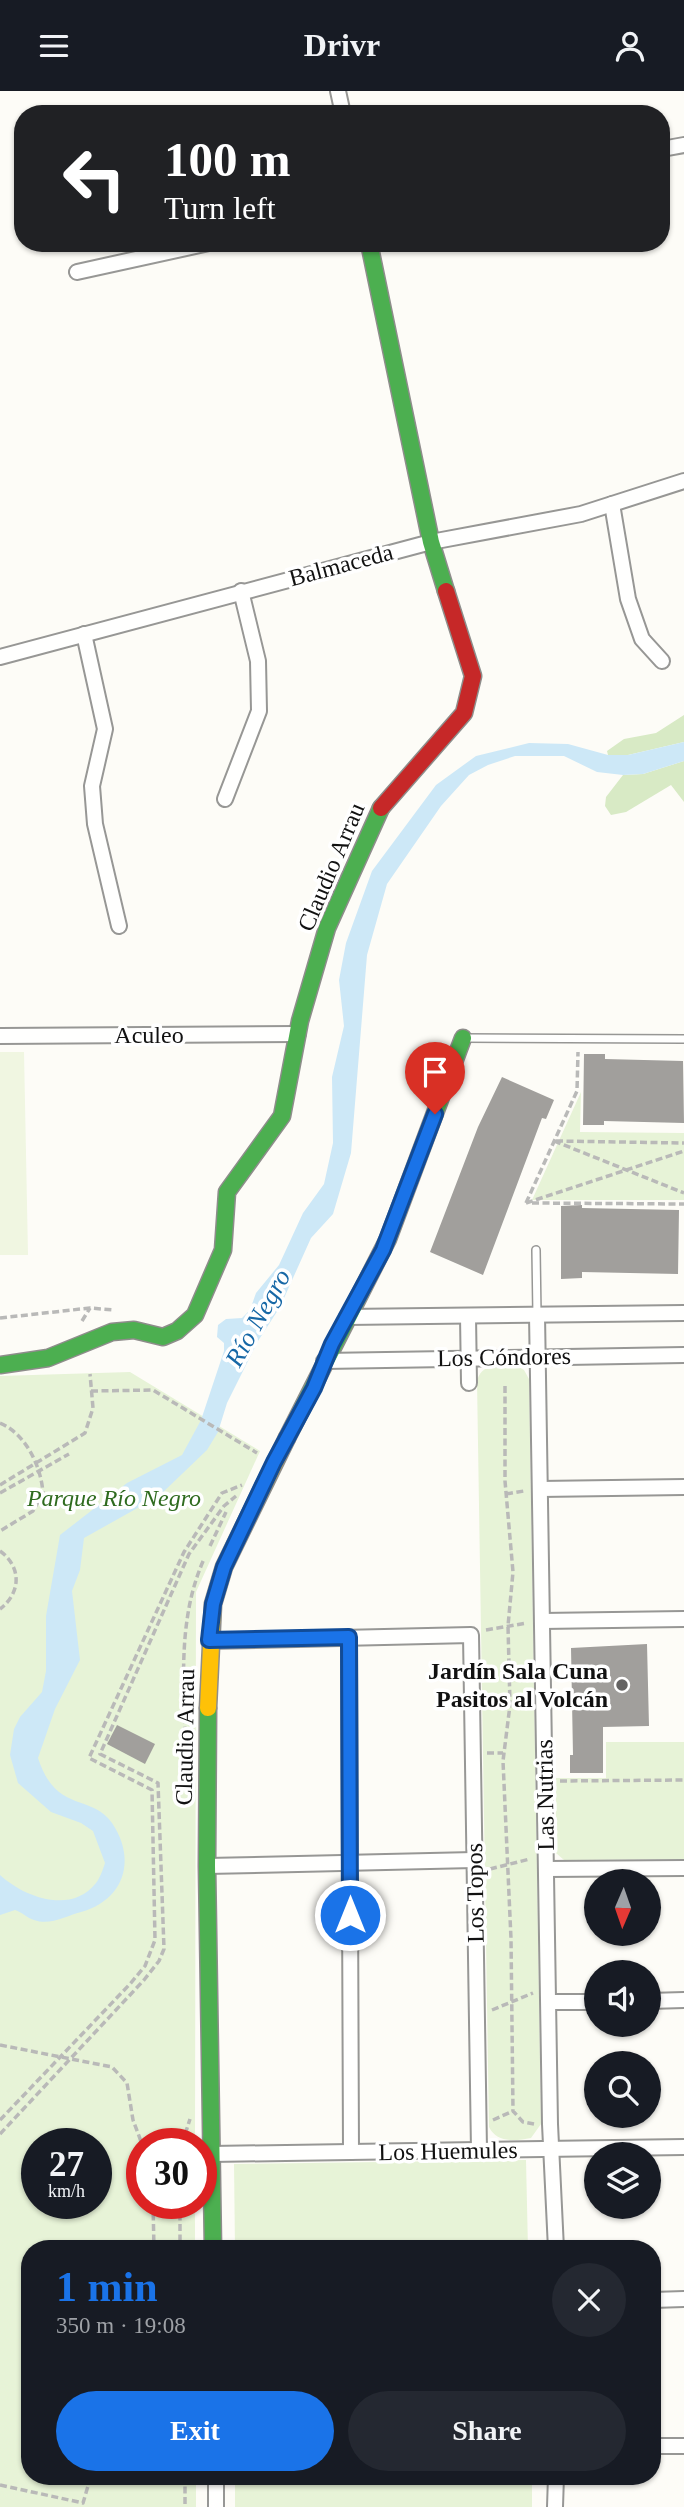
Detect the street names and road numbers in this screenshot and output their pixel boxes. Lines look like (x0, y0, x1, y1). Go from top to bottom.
street label: Balmaceda (286, 539, 396, 591)
street label: Claudio Arrau (292, 799, 370, 935)
street label: Aculeo (114, 1022, 184, 1048)
street label: Los Cóndores (437, 1343, 571, 1371)
street label: Claudio Arrau (171, 1668, 199, 1806)
street label: Las Nutrias (531, 1739, 559, 1851)
street label: Los Topos (461, 1843, 489, 1943)
street label: Los Huemules (378, 2137, 518, 2165)

